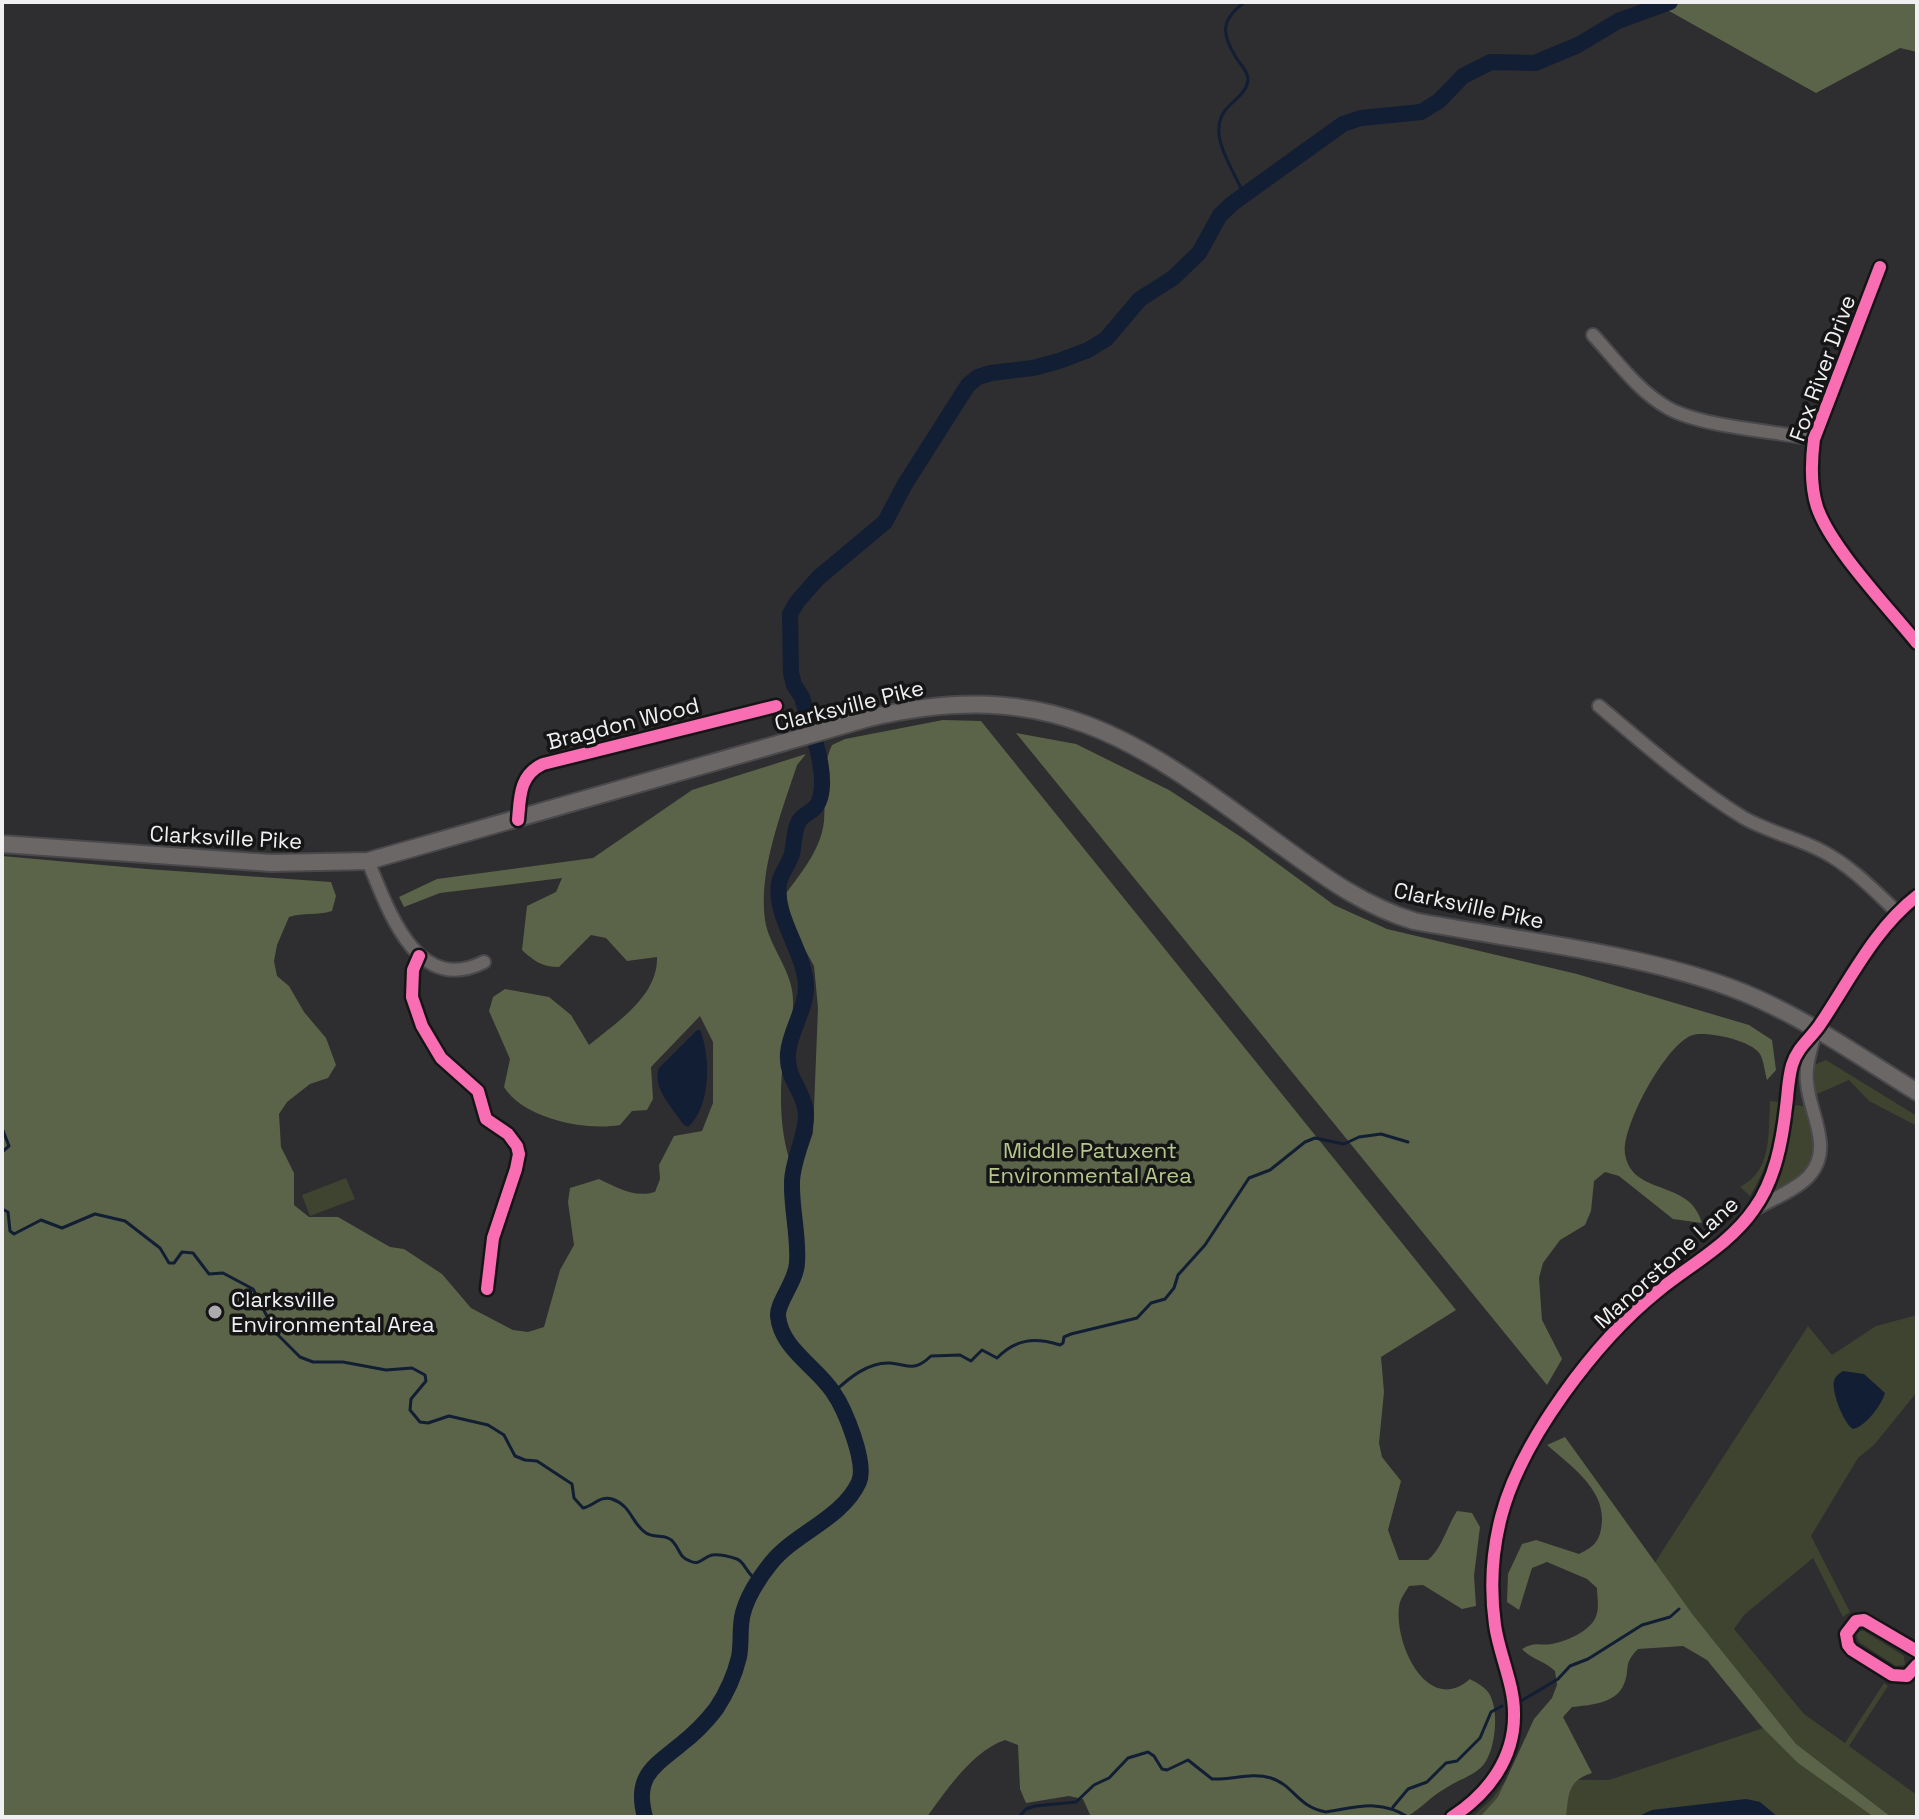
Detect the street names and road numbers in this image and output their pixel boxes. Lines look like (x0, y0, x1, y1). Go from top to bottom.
street label: Fox River Drive (1783, 291, 1861, 445)
street label: Clarksville Pike (771, 673, 927, 737)
street label: Bragdon Wood (544, 691, 702, 755)
street label: Clarksville Pike (149, 819, 303, 855)
street label: Clarksville Pike (1391, 875, 1547, 935)
street label: Manorstone Lane (1588, 1190, 1744, 1334)

